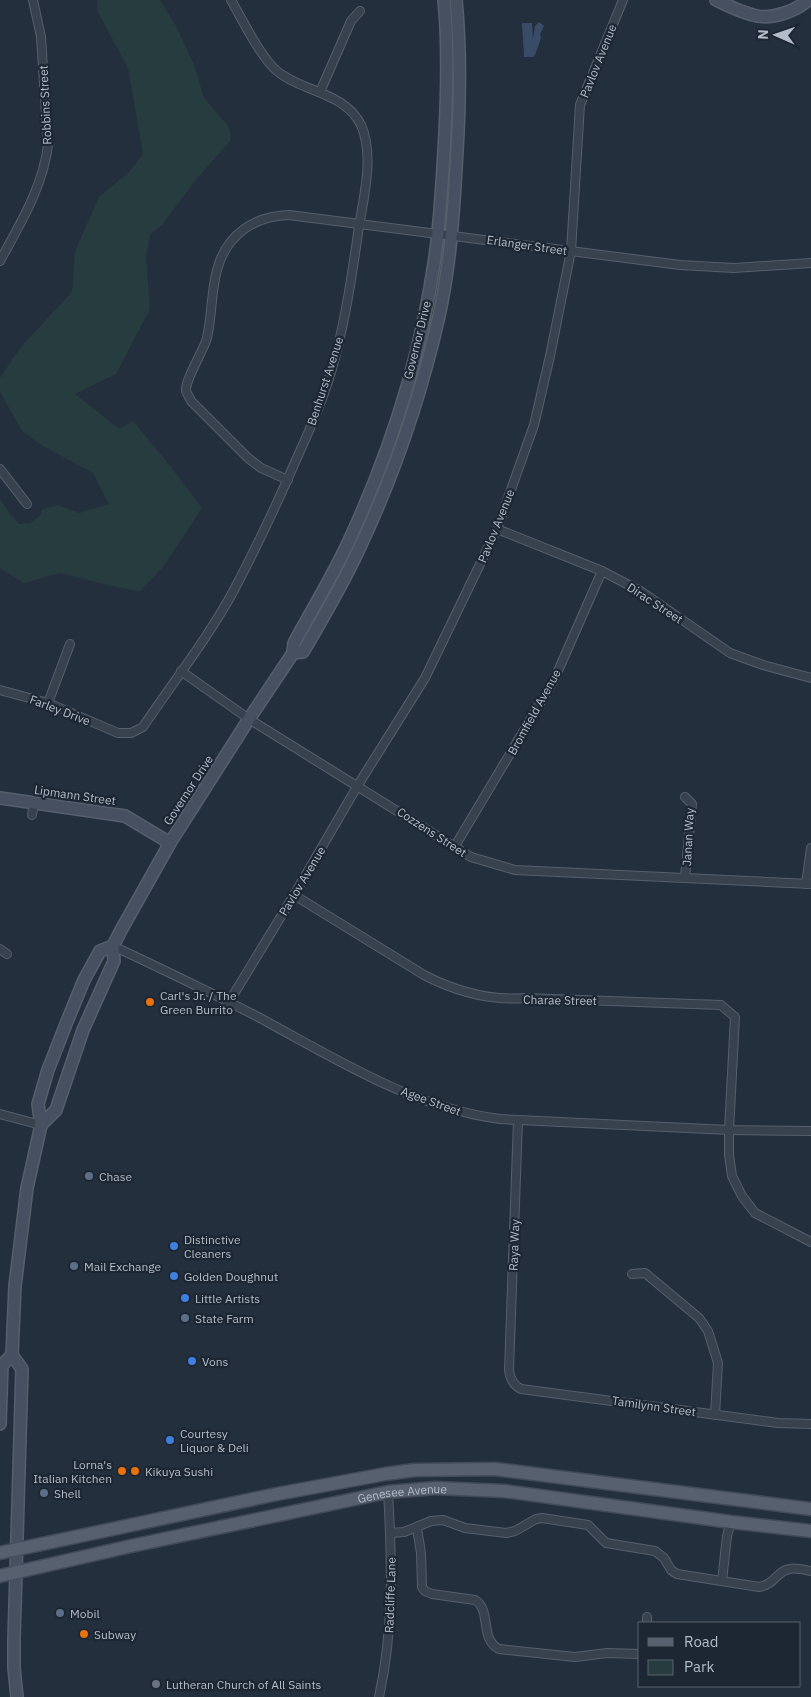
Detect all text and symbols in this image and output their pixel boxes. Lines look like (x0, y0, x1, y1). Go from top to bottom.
north arrow (751, 10, 801, 60)
street label: Pavlov Avenue (576, 22, 620, 100)
text: N (754, 29, 772, 40)
street label: Robbins Street (35, 65, 55, 145)
street label: Erlanger Street (486, 232, 568, 258)
street label: Governor Drive (400, 299, 434, 381)
street label: Benhurst Avenue (304, 334, 346, 427)
street label: Pavlov Avenue (474, 487, 518, 565)
street label: Dirac Street (624, 579, 686, 627)
street label: Bromfield Avenue (504, 666, 564, 758)
street label: Farley Drive (28, 692, 93, 729)
street label: Governor Drive (160, 752, 216, 828)
street label: Lipmann Street (33, 782, 117, 808)
street label: Cozzens Street (394, 804, 470, 860)
street label: Janan Way (679, 807, 697, 867)
street label: Pavlov Avenue (275, 843, 329, 918)
place label: Carl's Jr. / The Green Burrito (160, 988, 237, 1017)
street label: Charae Street (523, 992, 597, 1008)
marker: Carl's Jr. / The Green Burrito (144, 996, 156, 1008)
street label: Agee Street (399, 1083, 463, 1119)
place label: Chase (99, 1169, 133, 1184)
marker: Chase (83, 1170, 95, 1182)
street label: Raya Way (506, 1219, 522, 1271)
place label: Distinctive Cleaners (184, 1232, 241, 1261)
marker: Distinctive Cleaners (168, 1240, 180, 1252)
place label: Mail Exchange (84, 1259, 162, 1274)
marker: Mail Exchange (68, 1260, 80, 1272)
place label: Golden Doughnut (184, 1269, 278, 1284)
marker: Golden Doughnut (168, 1270, 180, 1282)
place label: Little Artists (195, 1291, 260, 1306)
marker: Little Artists (179, 1292, 191, 1304)
place label: State Farm (195, 1311, 254, 1326)
marker: State Farm (179, 1312, 191, 1324)
place label: Vons (202, 1354, 228, 1369)
marker: Vons (186, 1355, 198, 1367)
street label: Tamilynn Street (611, 1393, 697, 1419)
place label: Courtesy Liquor & Deli (180, 1426, 249, 1455)
marker: Courtesy Liquor & Deli (164, 1434, 176, 1446)
place label: Lorna's Italian Kitchen (33, 1457, 112, 1486)
place label: Kikuya Sushi (145, 1464, 213, 1479)
marker: Lorna's Italian Kitchen (116, 1465, 128, 1477)
marker: Kikuya Sushi (129, 1465, 141, 1477)
street label: Genesee Avenue (356, 1480, 448, 1506)
place label: Shell (54, 1486, 81, 1501)
marker: Shell (38, 1487, 50, 1499)
street label: Radcliffe Lane (381, 1556, 399, 1633)
place label: Mobil (70, 1606, 100, 1621)
marker: Mobil (54, 1607, 66, 1619)
legend (638, 1622, 801, 1687)
place label: Subway (94, 1627, 136, 1642)
marker: Subway (78, 1628, 90, 1640)
text: Road (684, 1632, 719, 1651)
text: Park (684, 1657, 714, 1676)
place label: Lutheran Church of All Saints (166, 1677, 322, 1692)
marker: Lutheran Church of All Saints (150, 1678, 162, 1690)

